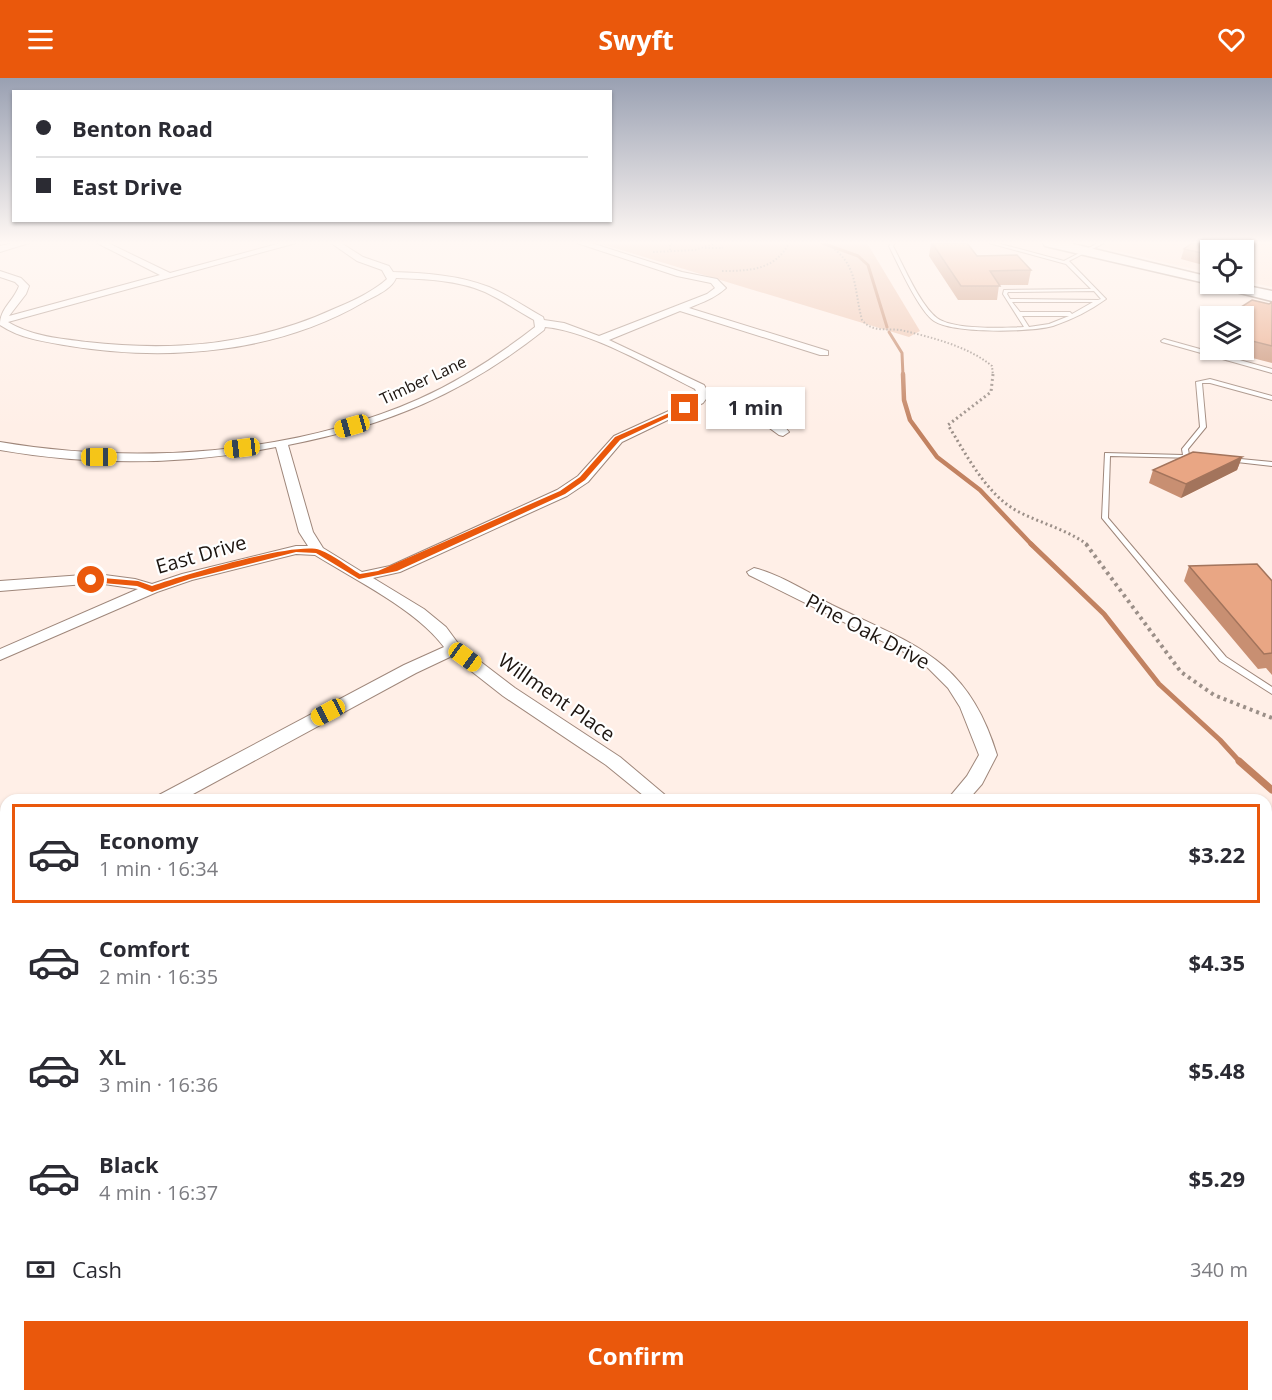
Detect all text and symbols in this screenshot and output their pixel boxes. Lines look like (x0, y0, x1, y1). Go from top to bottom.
text: Swyft (598, 21, 674, 58)
icon: menu (24, 23, 57, 56)
icon: heart (1215, 23, 1248, 56)
text: Benton Road (72, 113, 213, 143)
text: East Drive (72, 171, 182, 201)
map controls (1200, 240, 1254, 360)
button: locate (1200, 240, 1254, 294)
button: layers (1200, 306, 1254, 360)
street label: Timber Lane (376, 350, 470, 410)
callout: 1 min (706, 387, 805, 429)
route end (671, 394, 698, 421)
text: 1 min (728, 394, 783, 421)
car (332, 412, 372, 440)
car (223, 437, 261, 459)
car (81, 448, 117, 466)
street label: East Drive (153, 528, 249, 580)
route start (77, 566, 104, 593)
street label: Pine Oak Drive (801, 587, 935, 675)
car (445, 639, 485, 675)
street label: Willment Place (493, 647, 621, 747)
car (308, 696, 348, 728)
text: Economy (99, 825, 198, 855)
icon: car (27, 827, 81, 881)
text: $3.22 (1188, 839, 1245, 869)
text: 1 min · 16:34 (99, 855, 218, 882)
text: Comfort (99, 933, 190, 963)
icon: car (27, 935, 81, 989)
text: $4.35 (1188, 947, 1245, 977)
text: 2 min · 16:35 (99, 963, 218, 990)
text: XL (99, 1041, 126, 1071)
icon: car (27, 1043, 81, 1097)
text: $5.48 (1188, 1055, 1245, 1085)
text: 3 min · 16:36 (99, 1071, 218, 1098)
text: Black (99, 1149, 159, 1179)
icon: car (27, 1151, 81, 1205)
text: $5.29 (1188, 1163, 1245, 1193)
text: 4 min · 16:37 (99, 1179, 218, 1206)
icon: cash (24, 1253, 57, 1286)
text: Cash (72, 1254, 122, 1284)
text: 340 m (1190, 1256, 1248, 1283)
button: Confirm (24, 1321, 1248, 1390)

